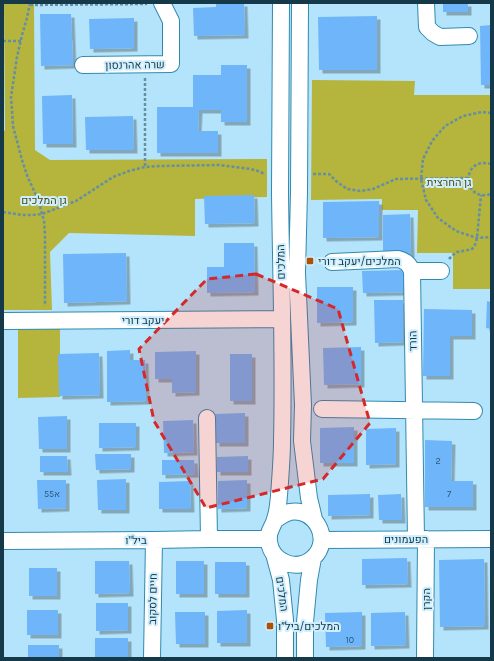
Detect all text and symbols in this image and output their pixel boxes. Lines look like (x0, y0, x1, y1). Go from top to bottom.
street label: שרה אהרנסון (105, 58, 165, 72)
park label: גן החרצית (427, 176, 471, 189)
park label: גן המלכים (21, 194, 67, 207)
street label: המלכים (274, 244, 288, 280)
place label: המלכים/יעקב דורי (318, 255, 401, 268)
marker: המלכים/יעקב דורי (305, 256, 315, 266)
street label: יעקב דורי (122, 314, 164, 327)
street label: הורד (406, 330, 420, 352)
house number: 2 (435, 456, 441, 466)
house number: 55א (44, 489, 60, 499)
house number: 7 (447, 489, 452, 499)
street label: הפעמונים (384, 533, 428, 546)
street label: ביל"ו (125, 534, 147, 547)
street label: חיים לסקוב (146, 573, 160, 625)
street label: המלכים (273, 576, 291, 612)
street label: הקרן (420, 588, 433, 610)
place label: המלכים/ביל״ו (278, 620, 340, 633)
marker: המלכים/ביל״ו (265, 621, 275, 631)
house number: 10 (346, 635, 354, 645)

